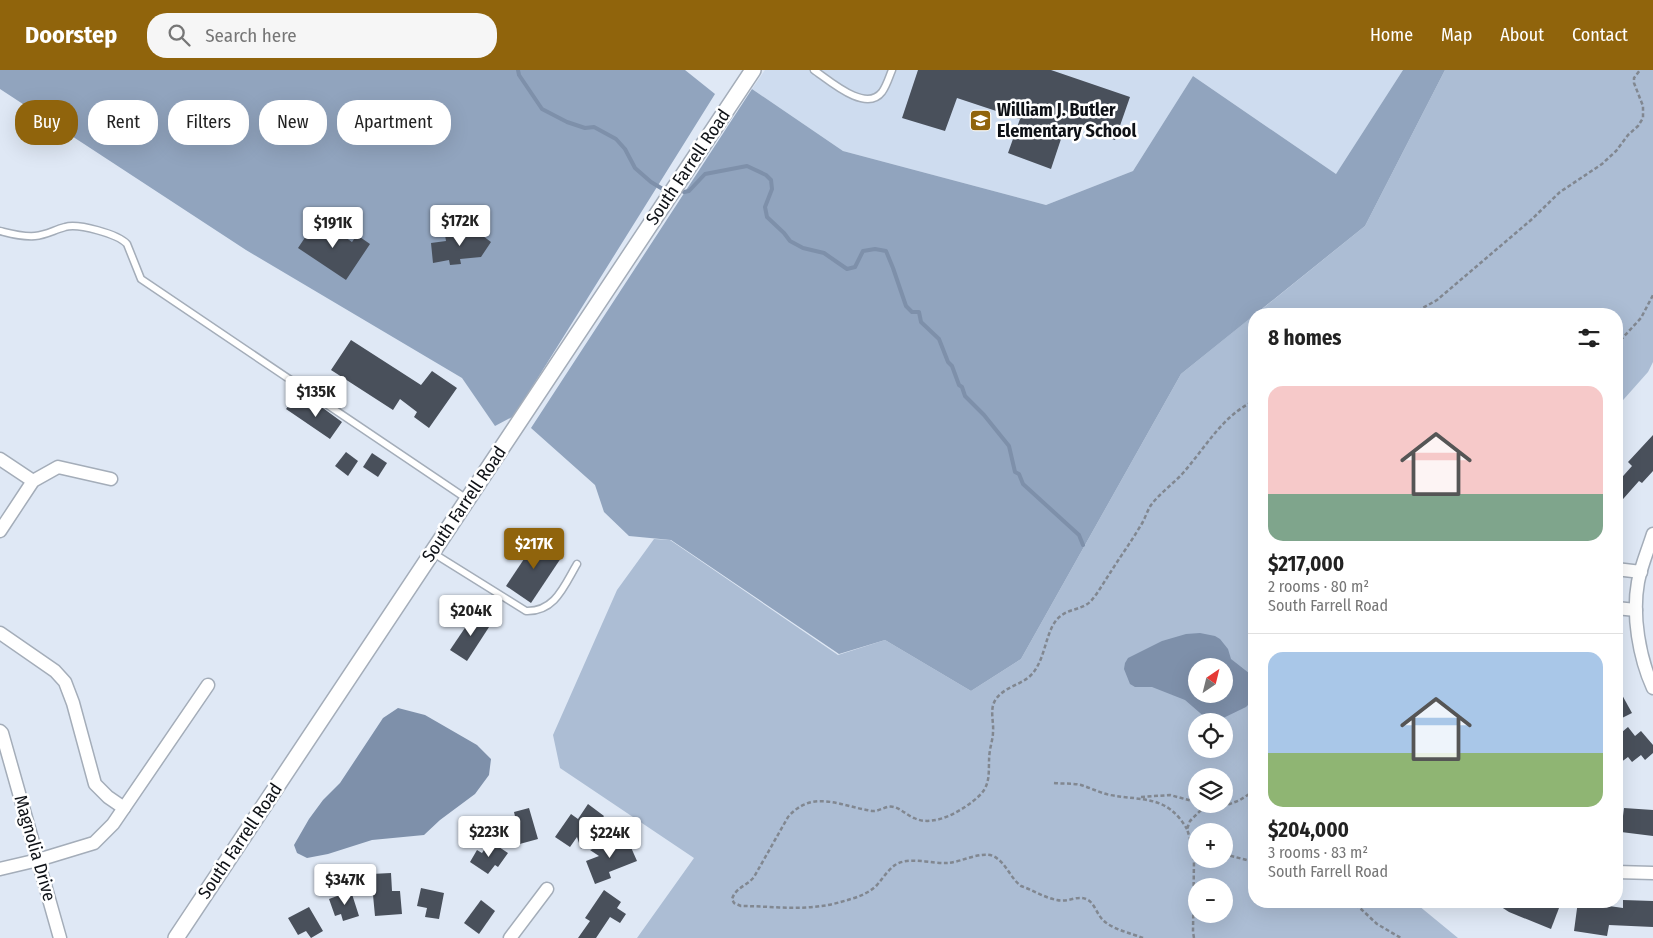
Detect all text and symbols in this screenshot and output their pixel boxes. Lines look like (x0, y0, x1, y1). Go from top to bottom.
search box (147, 13, 497, 58)
text: Doorstep (25, 21, 117, 49)
icon: search (165, 21, 193, 49)
text: Search here (205, 24, 297, 47)
text: Home (1370, 24, 1413, 46)
text: Map (1441, 24, 1472, 46)
text: About (1500, 24, 1544, 46)
text: Contact (1572, 24, 1628, 46)
place label: William J. Butler Elementary School (997, 99, 1136, 142)
chip: Buy (15, 100, 78, 145)
chip: Rent (88, 100, 158, 145)
chip: Filters (168, 100, 249, 145)
chip: New (259, 100, 327, 145)
chip: Apartment (337, 100, 451, 145)
street label: South Farrell Road (641, 105, 735, 229)
school or university icon: William J. Butler Elementary School (969, 108, 993, 132)
pin: $172K (425, 204, 495, 247)
pin: $191K (298, 206, 368, 249)
text: $172K (441, 211, 479, 230)
text: $191K (314, 213, 352, 232)
icon: filters (1575, 324, 1603, 352)
text: 8 homes (1268, 325, 1342, 351)
pin: $135K (281, 376, 351, 418)
text: $135K (297, 382, 335, 401)
icon: home (1391, 419, 1481, 509)
street label: South Farrell Road (417, 442, 511, 566)
pin: $217K (499, 528, 569, 570)
text: $217K (515, 534, 553, 553)
text: $217,000 (1268, 551, 1344, 577)
text: 2 rooms · 80 m² (1268, 577, 1369, 596)
pin: $204K (436, 594, 506, 637)
text: South Farrell Road (1268, 596, 1388, 615)
text: $204K (450, 601, 492, 620)
north arrow (1188, 658, 1232, 702)
map controls (1188, 658, 1233, 923)
icon: home (1391, 684, 1481, 774)
button: locate (1188, 713, 1233, 758)
button: layers (1188, 768, 1233, 813)
street label: South Farrell Road (193, 779, 287, 903)
street label: Magnolia Drive (9, 792, 61, 904)
pin: $223K (454, 816, 524, 858)
pin: $224K (575, 816, 645, 859)
text: $204,000 (1268, 817, 1349, 843)
text: $223K (469, 822, 509, 841)
text: $224K (590, 823, 630, 842)
button: + (1188, 823, 1233, 868)
text: 3 rooms · 83 m² (1268, 843, 1368, 862)
text: South Farrell Road (1268, 862, 1388, 881)
pin: $347K (310, 864, 380, 906)
text: $347K (325, 870, 365, 889)
button: − (1188, 878, 1233, 923)

